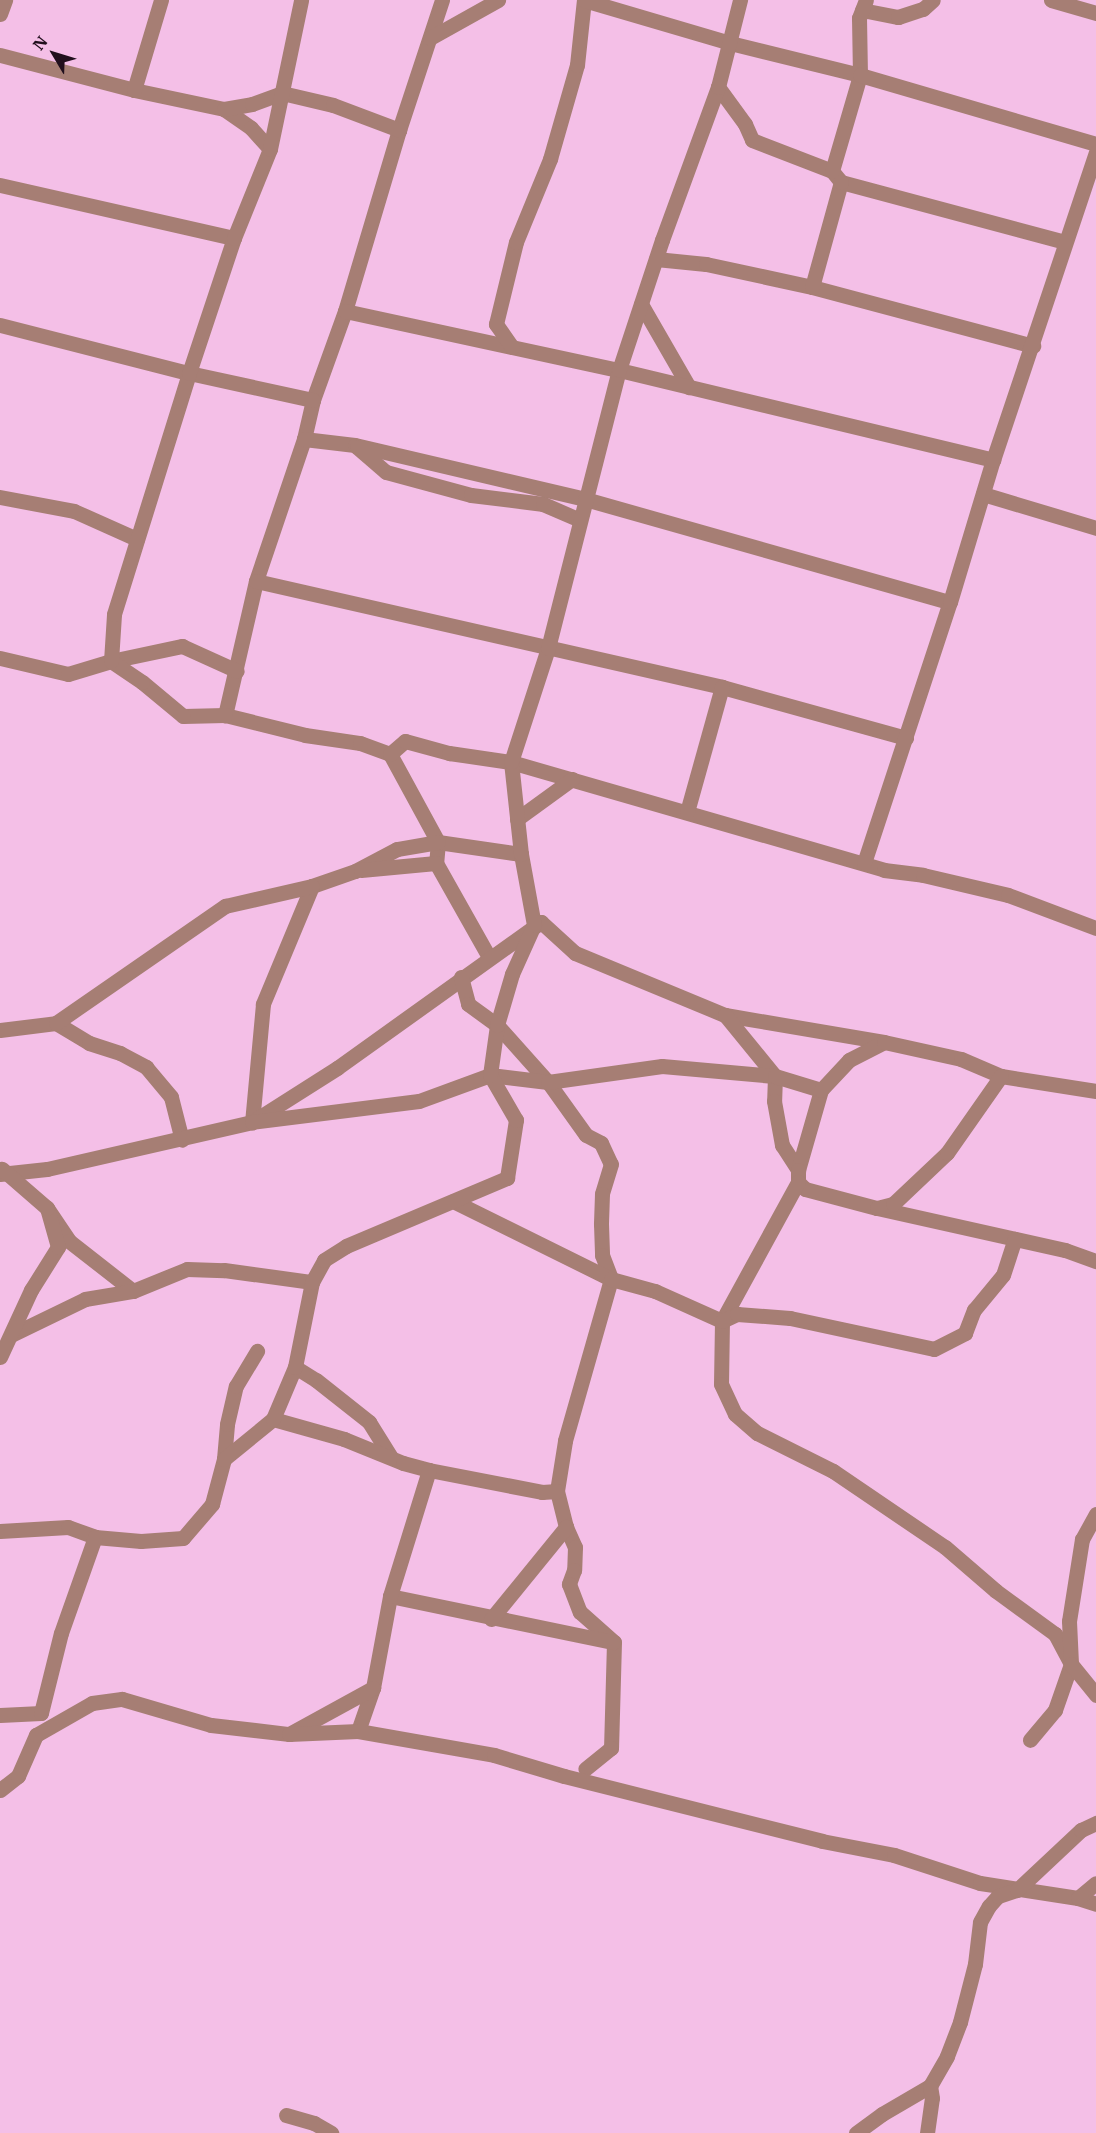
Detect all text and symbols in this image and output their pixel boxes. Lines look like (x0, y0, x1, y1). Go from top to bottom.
north arrow (24, 24, 84, 84)
text: N (28, 32, 52, 54)

